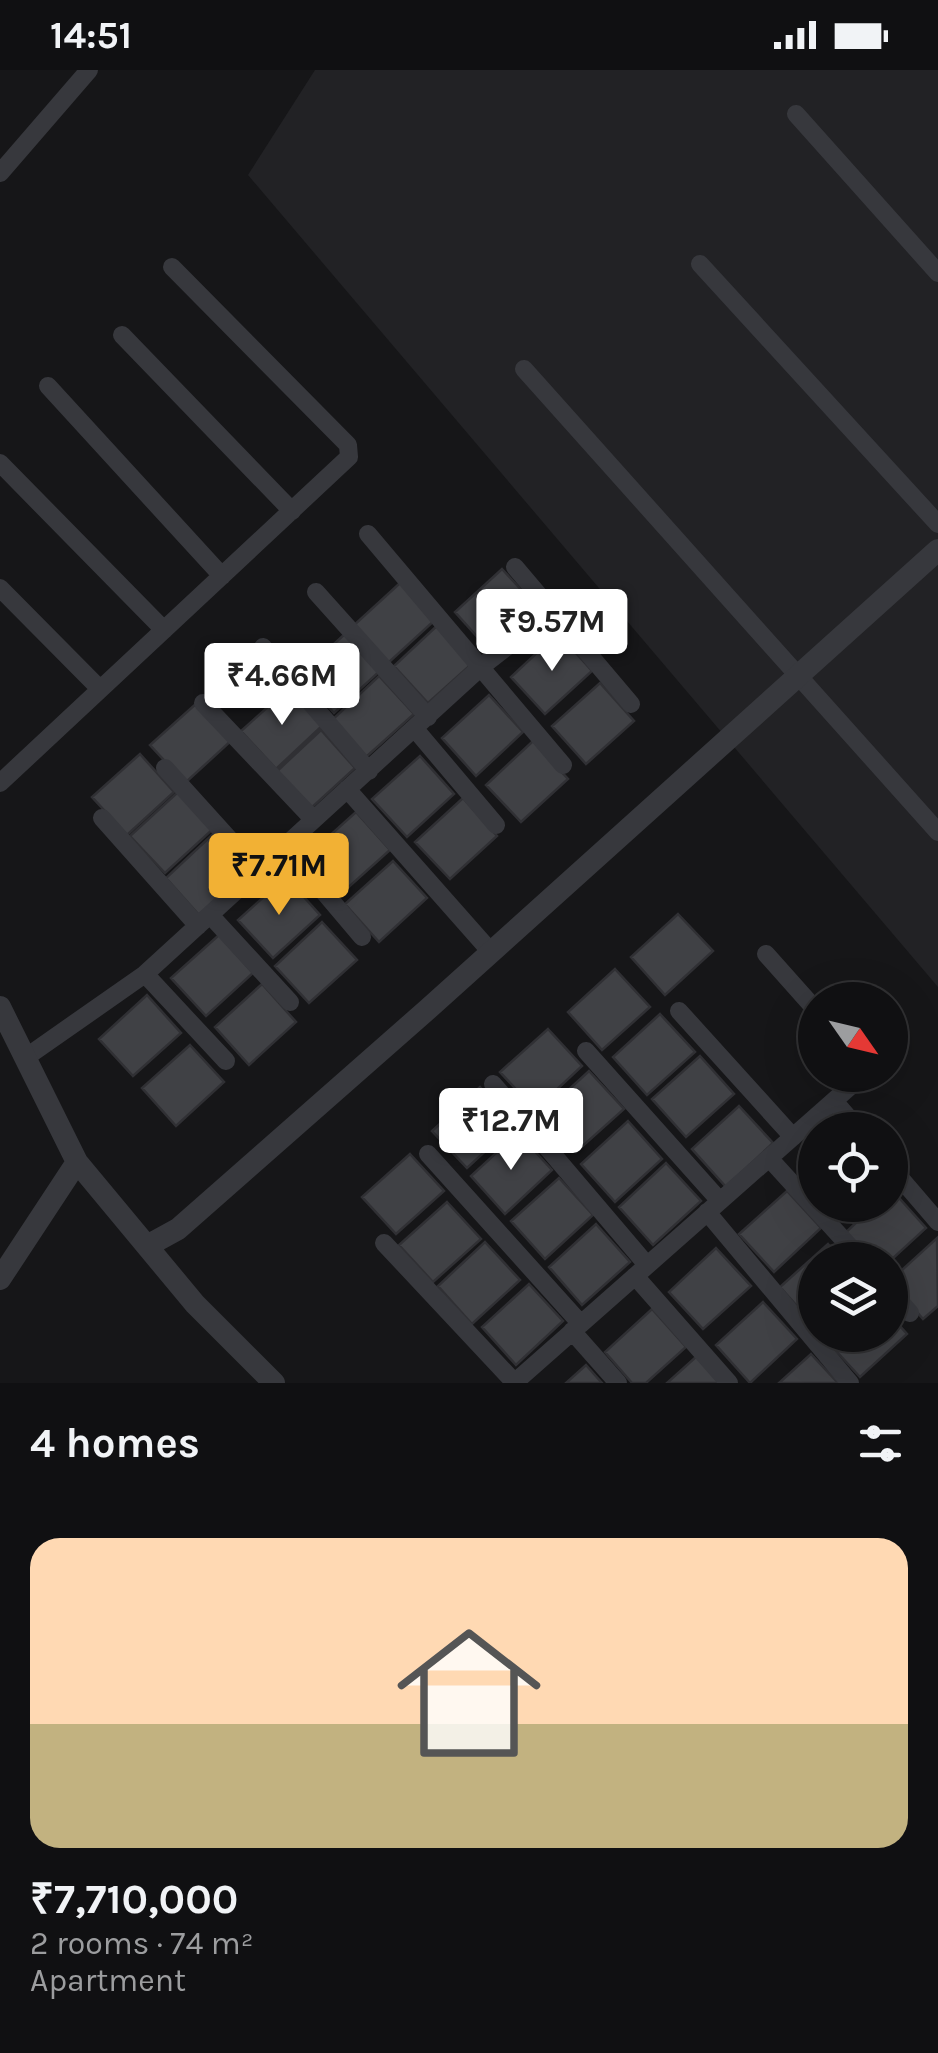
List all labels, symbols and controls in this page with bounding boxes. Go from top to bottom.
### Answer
text: 14:51 [50,13,132,58]
pin: ₹9.57M [471,589,633,674]
text: ₹9.57M [498,603,606,640]
pin: ₹4.66M [201,643,363,728]
text: ₹4.66M [226,657,338,694]
pin: ₹7.71M [198,833,360,918]
text: ₹7.71M [231,847,327,884]
north arrow [798,982,908,1092]
map controls [798,982,908,1352]
pin: ₹12.7M [430,1088,592,1173]
text: ₹12.7M [461,1102,561,1139]
button: locate [798,1112,908,1222]
button: layers [798,1242,908,1352]
icon: filters [853,1416,908,1471]
text: 4 homes [30,1418,200,1468]
icon: home [379,1603,559,1783]
text: ₹7,710,000 [30,1874,238,1924]
text: 2 rooms · 74 m² [30,1925,254,1962]
text: Apartment [30,1962,186,1999]

